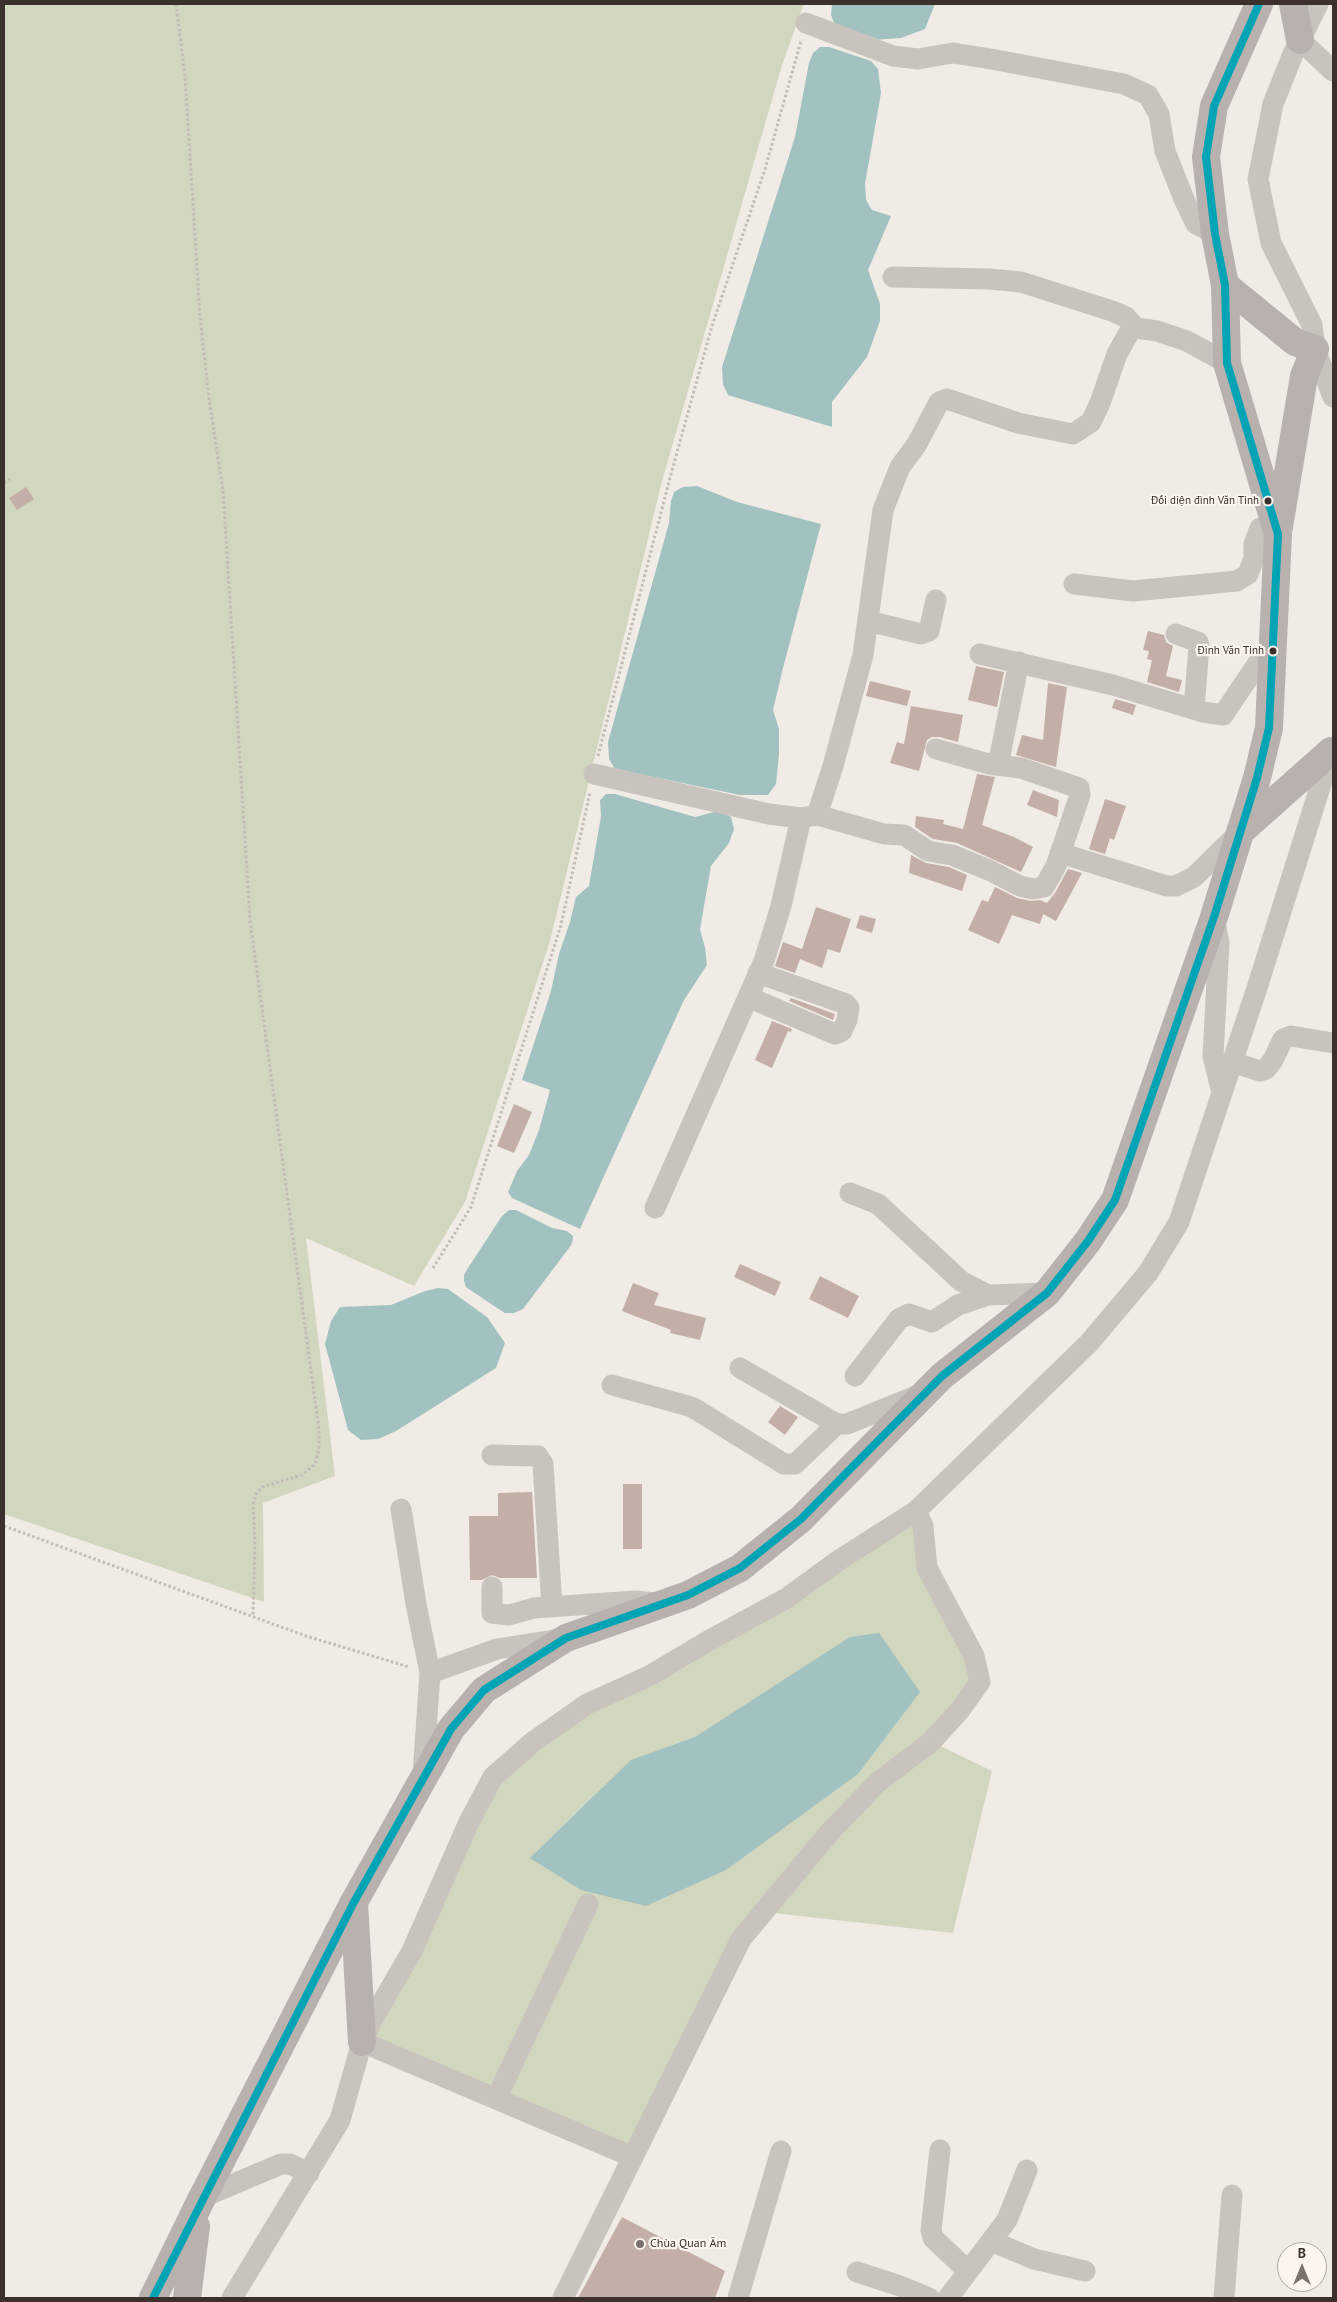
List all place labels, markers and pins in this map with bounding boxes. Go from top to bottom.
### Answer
place label: Đối diện đình Văn Tinh [1151,494,1259,508]
marker: Đối diện đình Văn Tinh [1263,496,1273,506]
place label: Đình Văn Tinh [1198,644,1264,658]
marker: Đình Văn Tinh [1268,646,1278,656]
place label: Chùa Quan Âm [650,2237,726,2251]
marker: Chùa Quan Âm [634,2238,646,2250]

